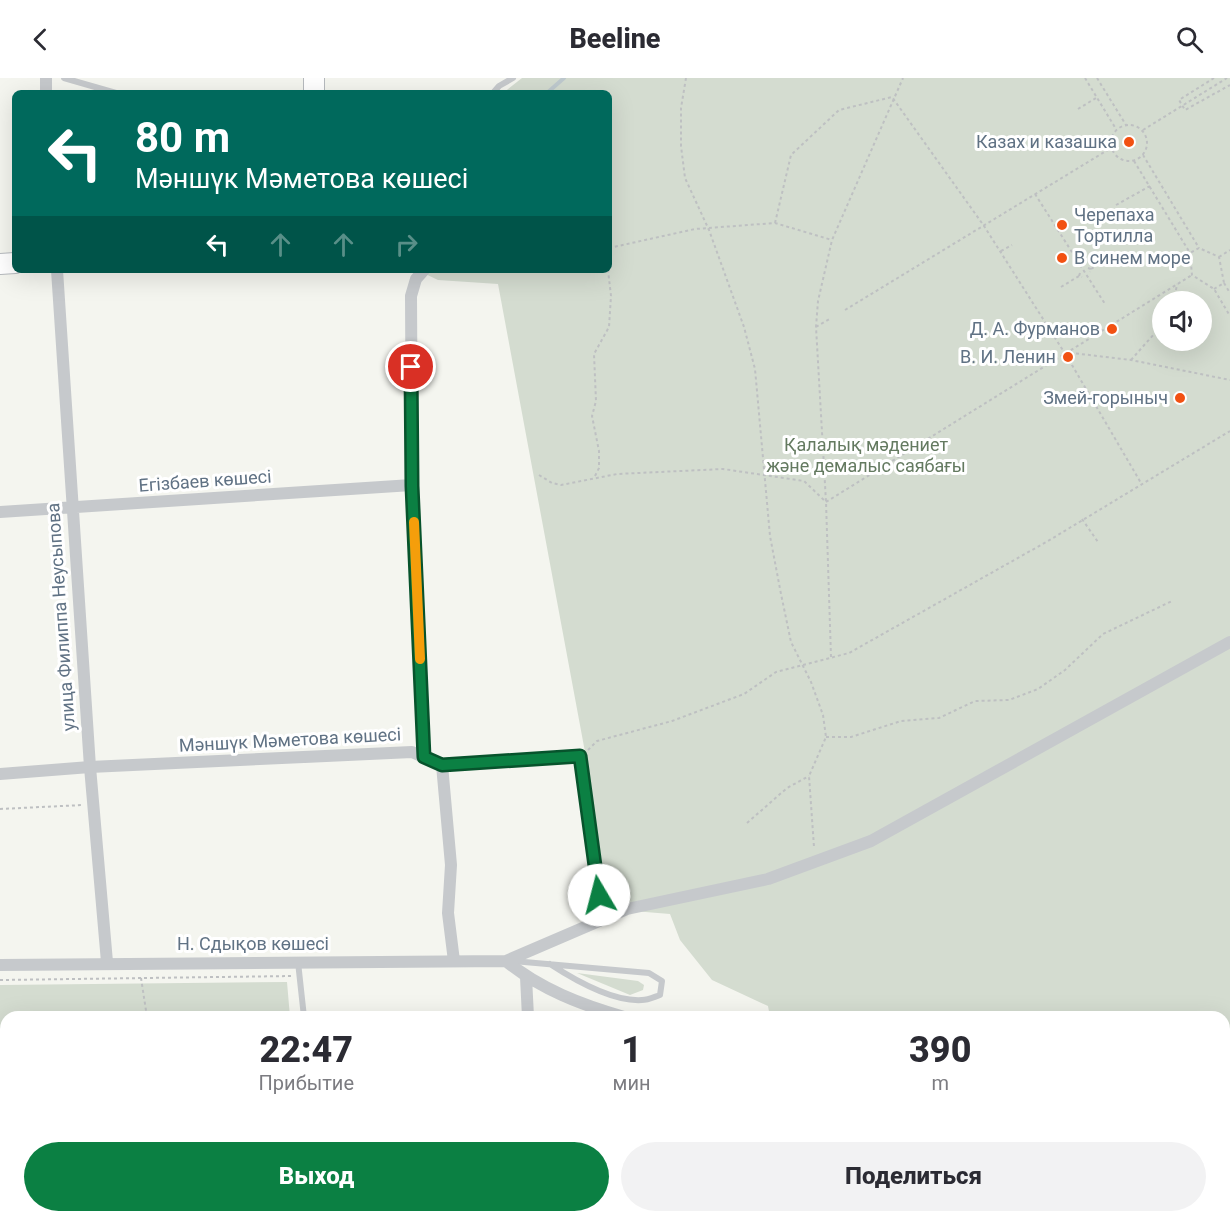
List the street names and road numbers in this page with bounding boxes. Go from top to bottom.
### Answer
street label: Егізбаев көшесі [138,465,272,496]
street label: улица Филиппа Неусыпова [42,502,79,732]
street label: Мәншүк Мәметова көшесі [178,723,401,756]
street label: Н. Сдықов көшесі [177,933,329,954]

